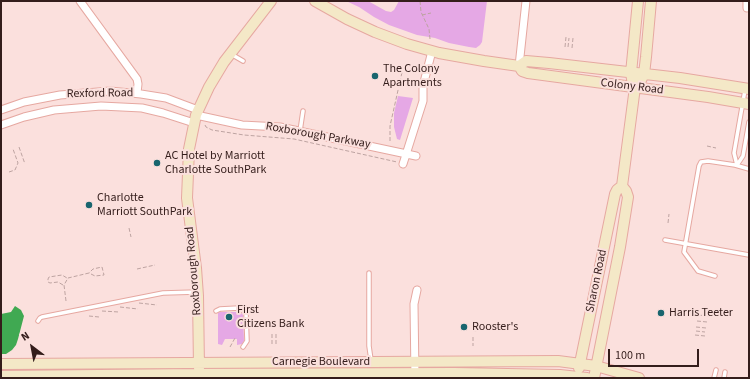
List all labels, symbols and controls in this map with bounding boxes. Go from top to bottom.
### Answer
place label: The Colony Apartments [383,62,442,90]
marker: The Colony Apartments [370,71,380,81]
street label: Colony Road [600,76,664,98]
street label: Rexford Road [67,86,133,102]
street label: Roxborough Parkway [264,120,372,152]
place label: AC Hotel by Marriott Charlotte SouthPark [165,149,266,177]
marker: AC Hotel by Marriott Charlotte SouthPark [152,158,162,168]
place label: Charlotte Marriott SouthPark [97,191,192,219]
marker: Charlotte Marriott SouthPark [84,200,94,210]
street label: Roxborough Road [183,226,205,316]
street label: Sharon Road [583,248,611,314]
place label: First Citizens Bank [237,303,304,331]
place label: Harris Teeter [669,306,733,320]
marker: Harris Teeter [656,308,666,318]
marker: First Citizens Bank [224,312,234,322]
place label: Rooster's [472,320,518,334]
marker: Rooster's [459,322,469,332]
north arrow [12,327,52,367]
text: N [18,328,32,345]
scale bar [610,341,701,367]
text: 100 m [615,347,645,364]
street label: Carnegie Boulevard [272,355,370,369]

